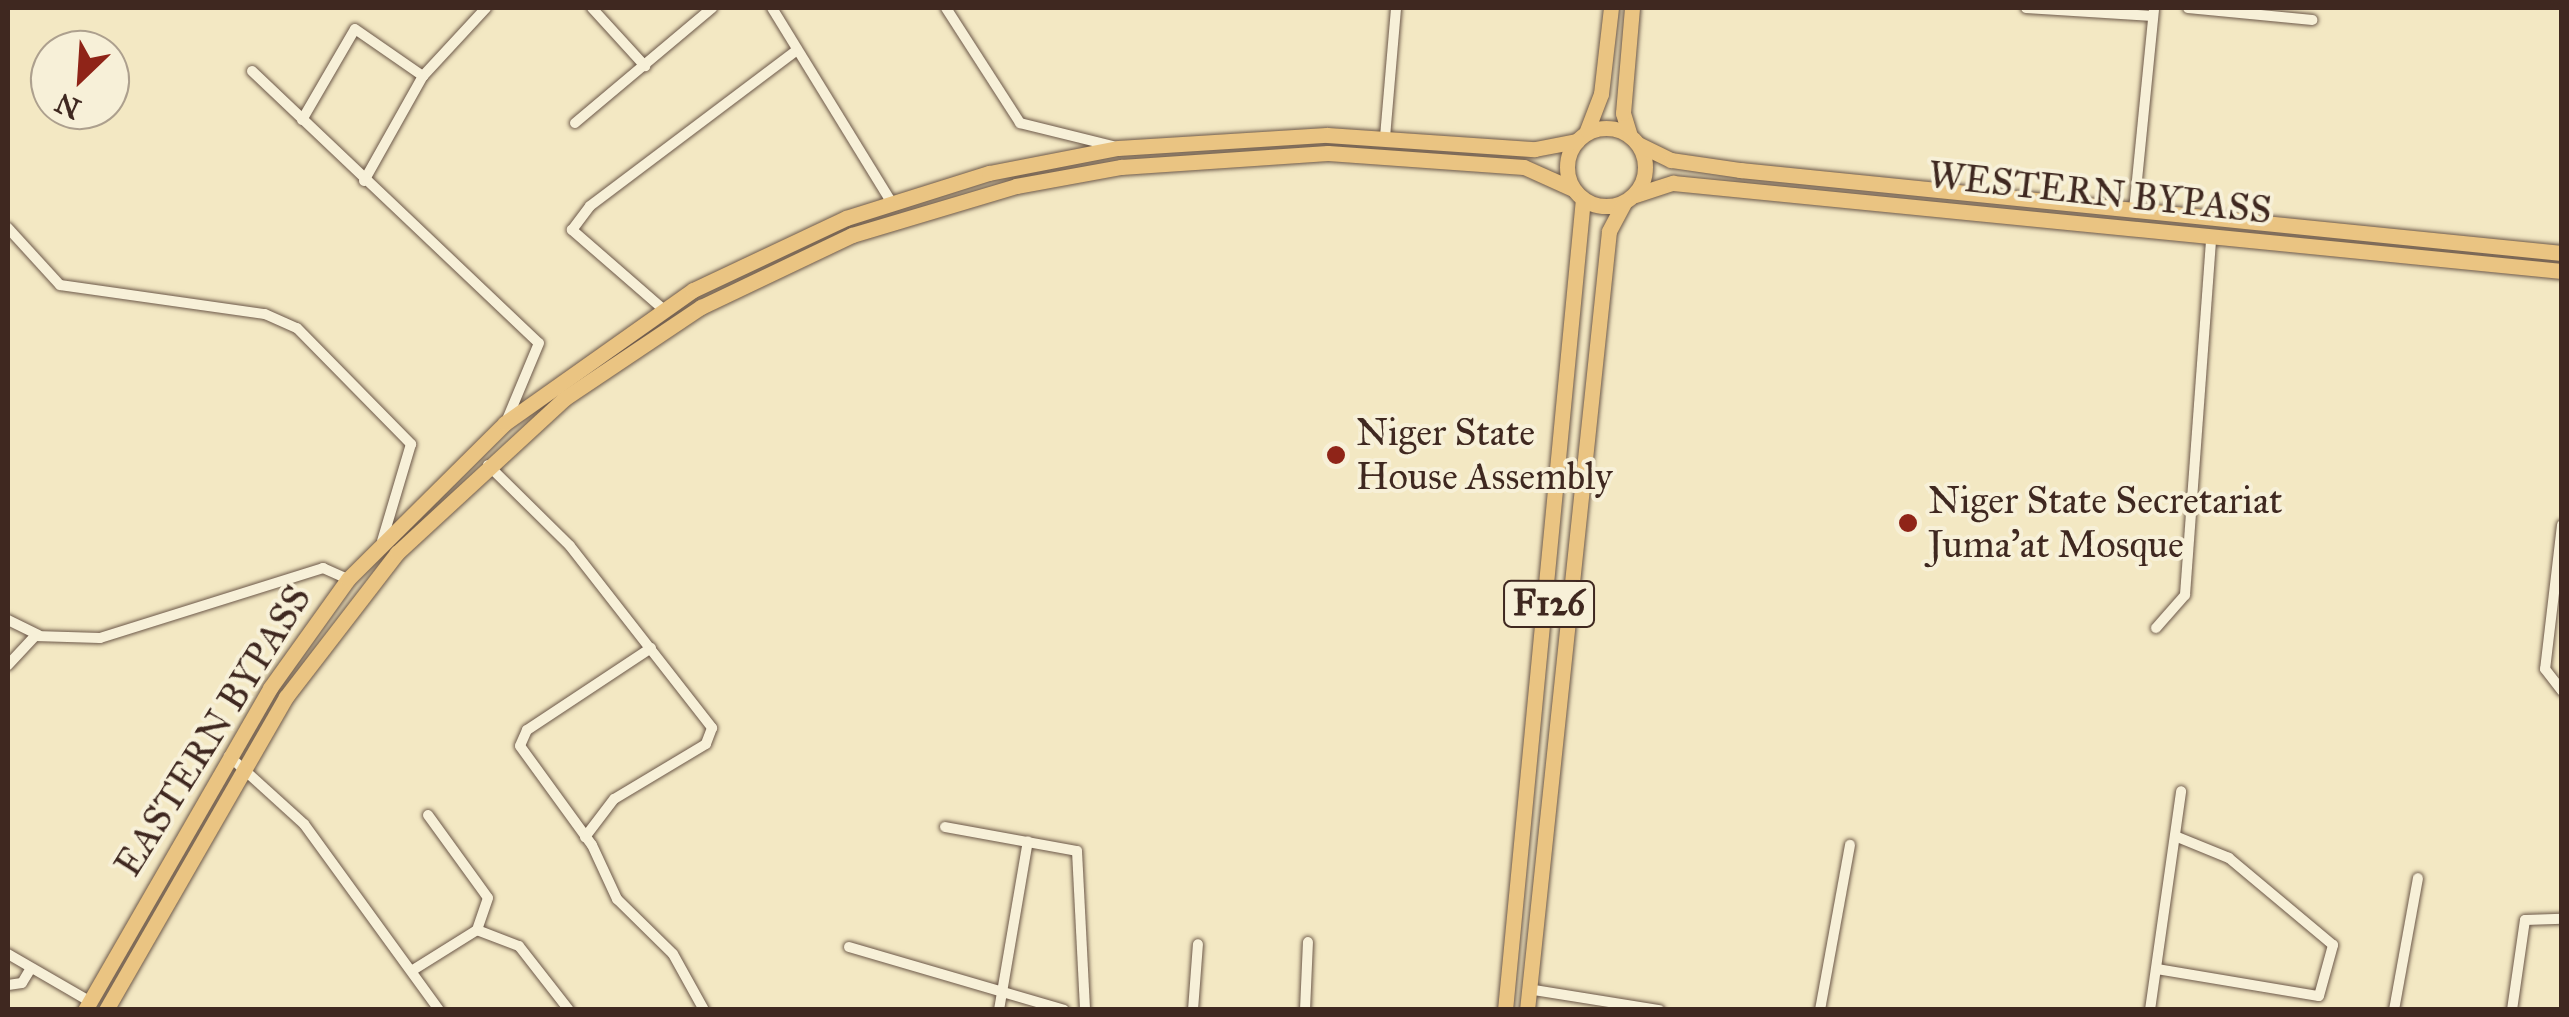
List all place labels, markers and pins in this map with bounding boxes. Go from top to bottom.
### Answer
place label: Niger State House Assembly [1356,410,1613,499]
marker: Niger State House Assembly [1325,444,1347,466]
place label: Niger State Secretariat Juma'at Mosque [1928,478,2283,568]
marker: Niger State Secretariat Juma'at Mosque [1897,512,1919,534]

